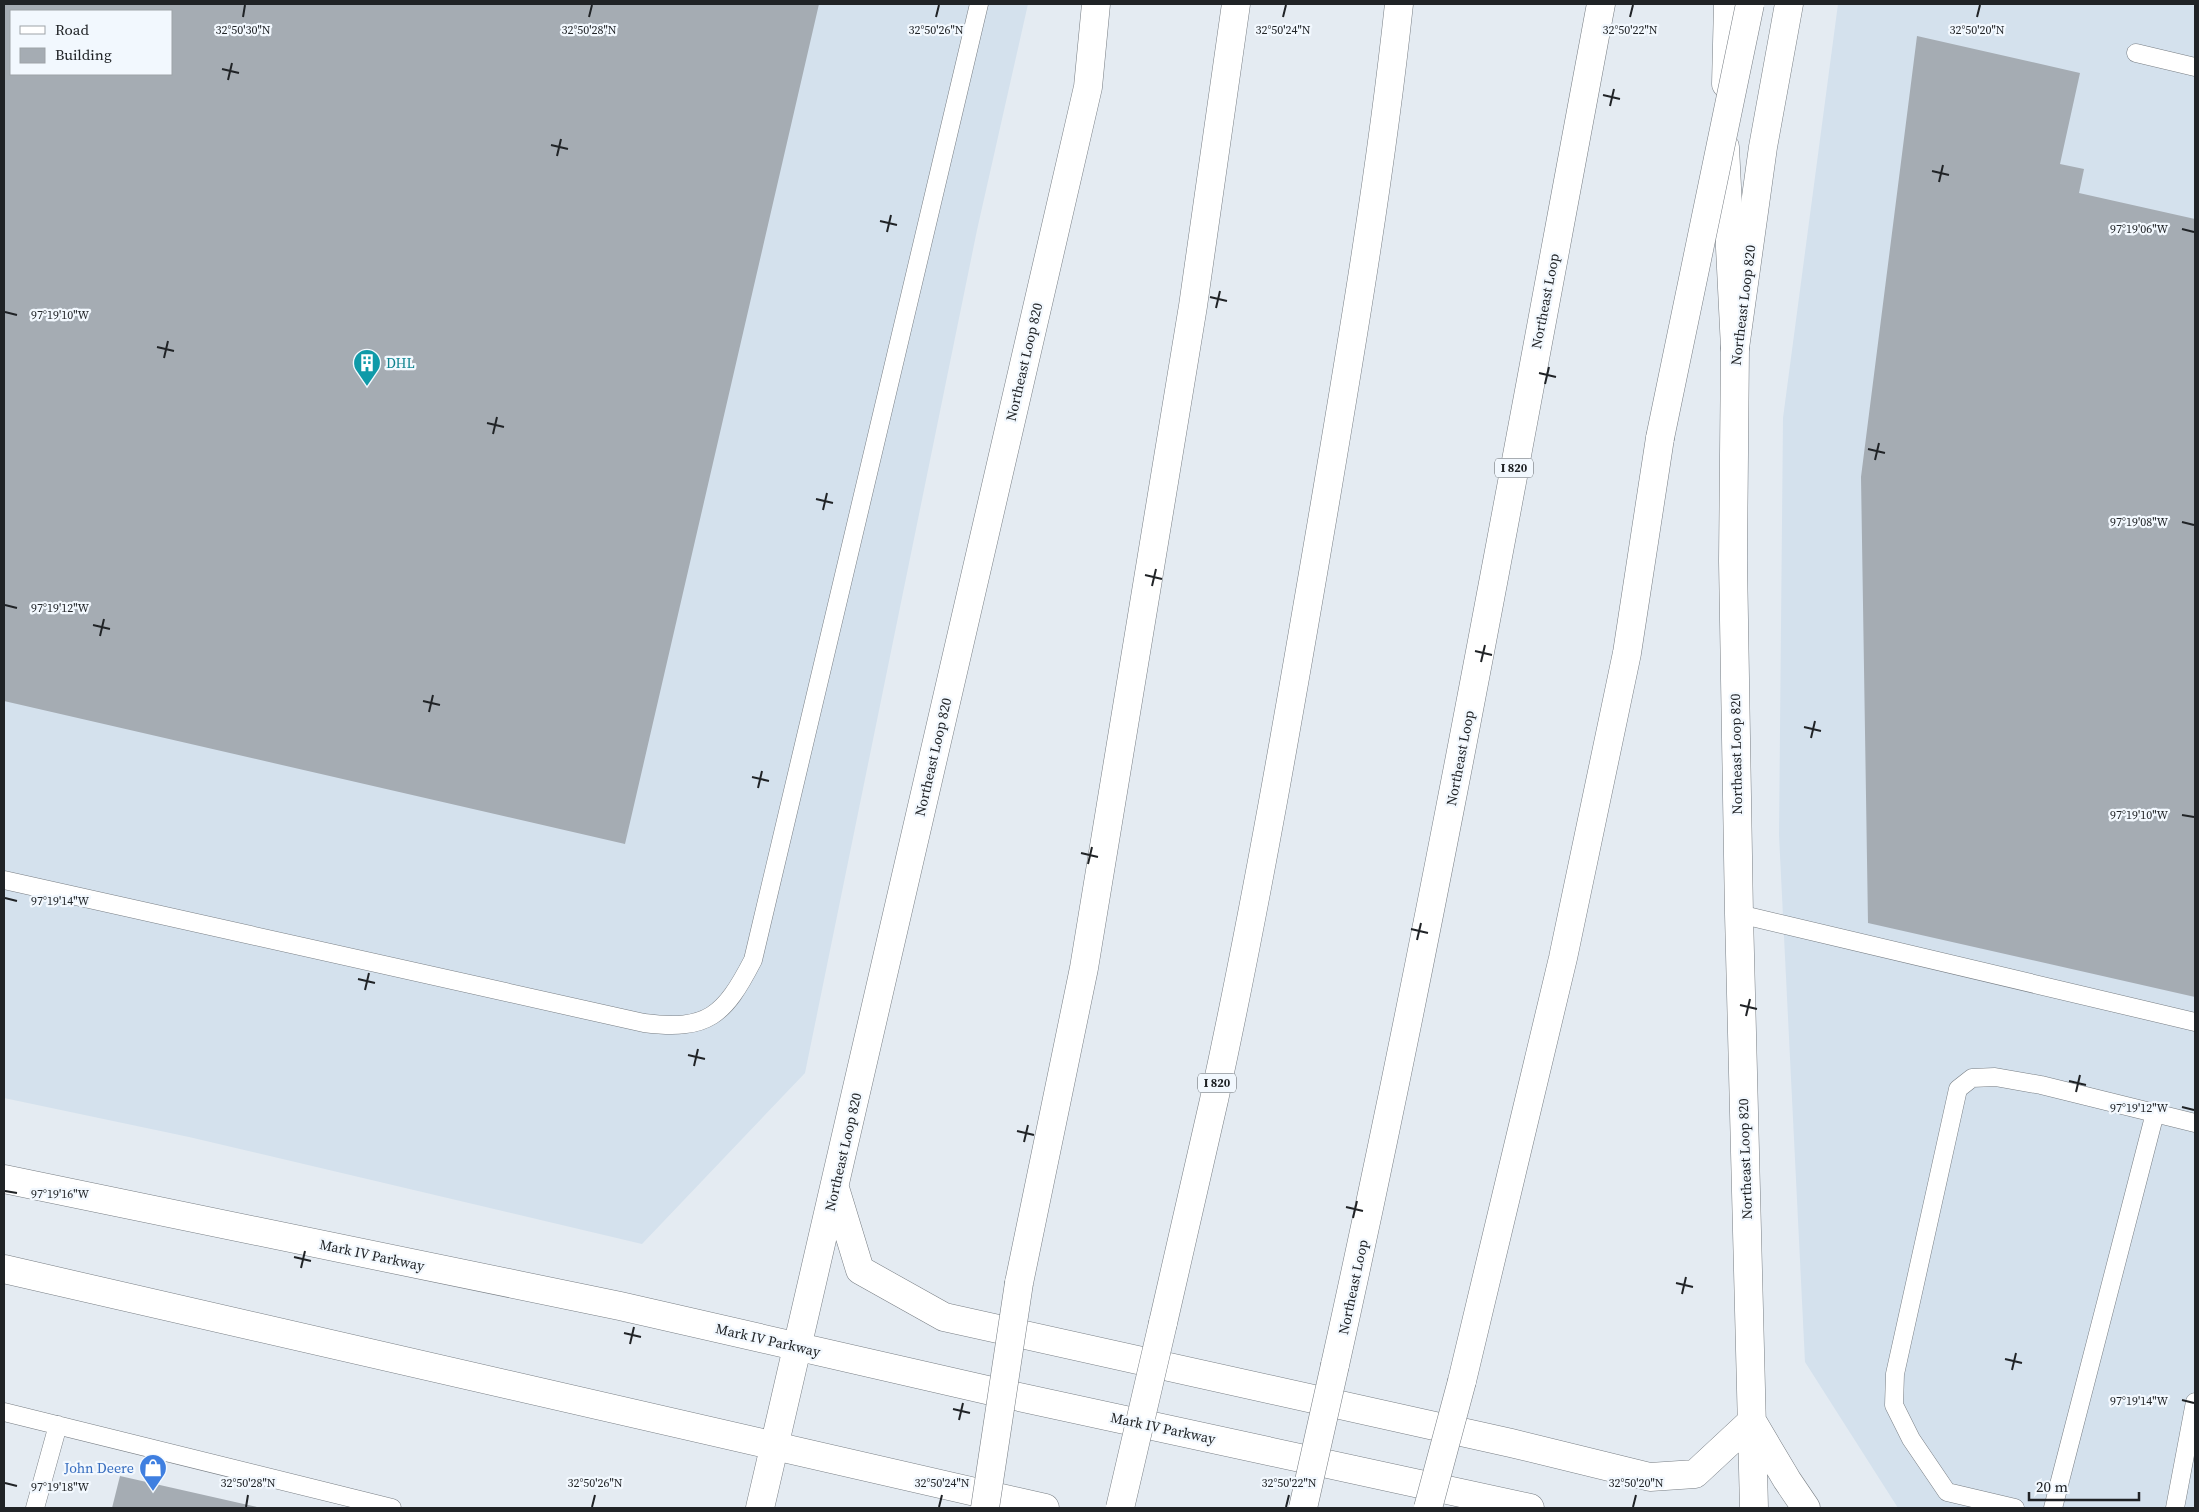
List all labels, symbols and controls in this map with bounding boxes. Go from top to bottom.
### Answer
legend [10,10,172,75]
text: Road [55,19,89,40]
text: 32°50'30"N [215,22,271,38]
text: 32°50'28"N [561,22,617,38]
text: 32°50'26"N [908,22,964,38]
text: 32°50'24"N [1255,22,1311,38]
text: 32°50'22"N [1602,22,1658,38]
text: 32°50'20"N [1949,22,2005,38]
text: Building [55,44,112,65]
text: 97°19'06"W [2110,221,2168,237]
street label: Northeast Loop 820 [1726,244,1760,366]
street label: Northeast Loop [1526,252,1564,350]
street label: Northeast Loop 820 [1001,301,1047,423]
text: 97°19'10"W [31,307,89,323]
building icon: DHL [352,348,382,387]
place label: DHL [386,353,415,373]
road number: I 820 [1495,458,1533,478]
text: 97°19'08"W [2110,514,2168,530]
text: 97°19'12"W [31,600,89,616]
street label: Northeast Loop 820 [1725,693,1747,815]
street label: Northeast Loop 820 [910,696,956,818]
street label: Northeast Loop [1441,709,1479,807]
text: 97°19'10"W [2110,807,2168,823]
text: 97°19'14"W [31,893,89,909]
road number: I 820 [1198,1074,1236,1092]
street label: Northeast Loop 820 [820,1091,866,1213]
street label: Northeast Loop 820 [1733,1098,1757,1220]
text: 97°19'12"W [2110,1100,2168,1116]
text: 97°19'16"W [31,1186,89,1202]
street label: Mark IV Parkway [318,1234,427,1276]
street label: Northeast Loop [1333,1238,1373,1336]
street label: Mark IV Parkway [714,1318,823,1362]
text: 97°19'14"W [2110,1393,2168,1409]
street label: Mark IV Parkway [1109,1407,1218,1449]
shop icon: John Deere [138,1453,168,1492]
place label: John Deere [63,1458,134,1478]
scale bar [2029,1470,2139,1502]
text: 32°50'28"N [220,1475,276,1491]
text: 32°50'26"N [567,1475,623,1491]
text: 32°50'24"N [914,1475,970,1491]
text: 32°50'22"N [1261,1475,1317,1491]
text: 32°50'20"N [1608,1475,1664,1491]
text: 20 m [2036,1476,2068,1497]
text: 97°19'18"W [31,1479,89,1495]

